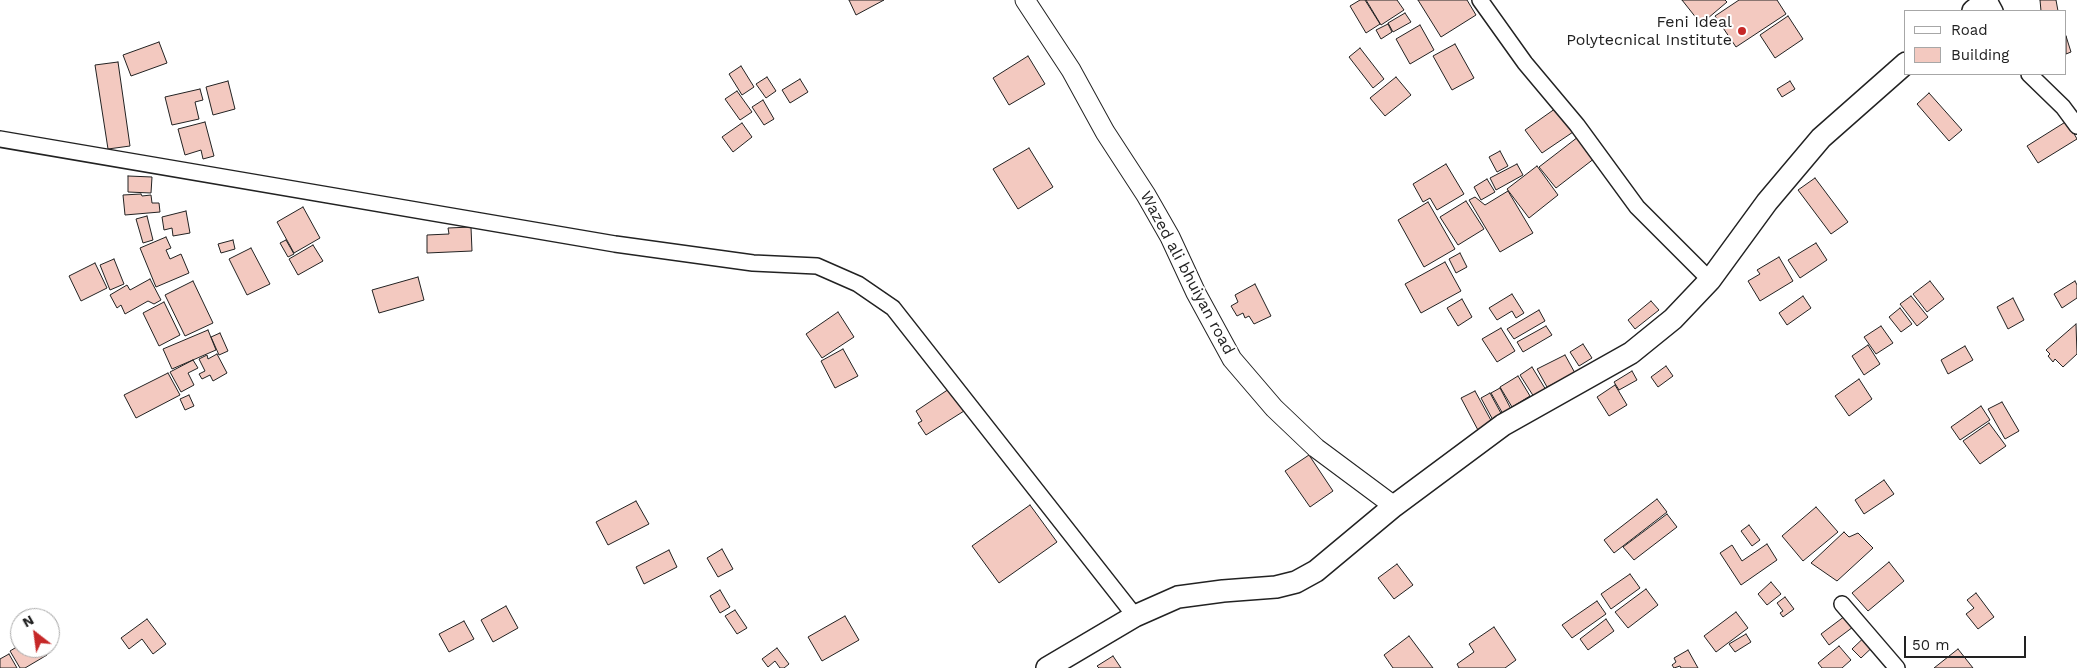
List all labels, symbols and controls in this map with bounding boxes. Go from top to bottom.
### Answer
legend [1904,10,2067,75]
place label: Feni Ideal Polytecnical Institute [1566,12,1732,50]
text: Road [1951,21,1988,39]
marker: Feni Ideal Polytecnical Institute [1736,25,1748,37]
text: Building [1951,46,2009,64]
street label: Wazed ali bhuiyan road [1136,188,1238,358]
north arrow [10,608,60,658]
text: N [20,611,36,630]
scale bar [1907,626,2030,658]
text: 50 m [1912,636,1949,654]

